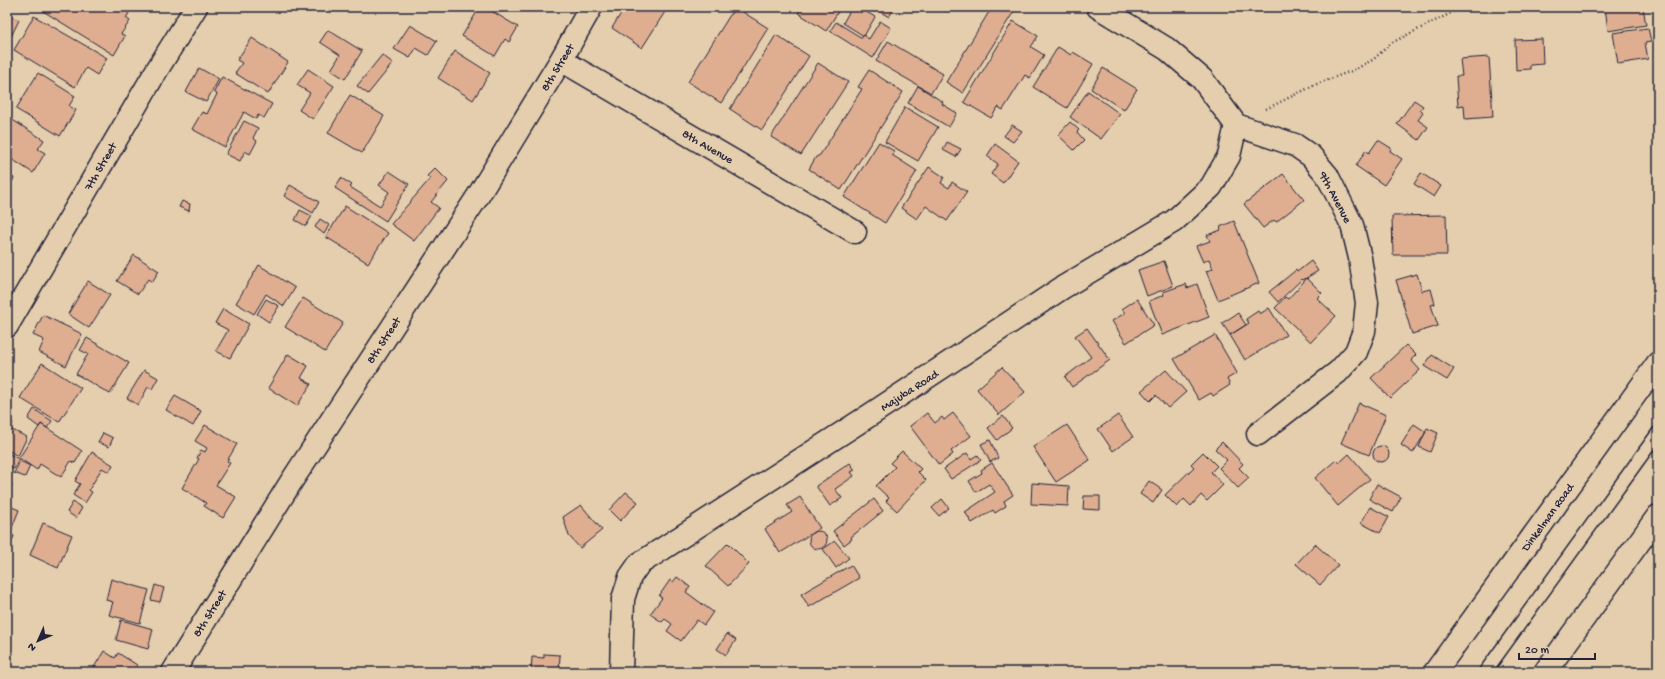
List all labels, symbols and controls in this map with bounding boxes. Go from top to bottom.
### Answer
street label: 8th Street [539,41,579,94]
street label: 8th Avenue [679,127,736,168]
street label: 7th Street [82,140,121,194]
street label: 9th Avenue [1314,169,1354,227]
street label: 8th Street [364,314,406,367]
street label: Majuba Road [879,367,942,416]
street label: Dinkelman Road [1519,481,1578,556]
street label: 8th Street [191,587,231,640]
north arrow [18,621,58,661]
scale bar [1519,635,1595,661]
text: N [26,640,39,653]
text: 20 m [1525,644,1550,658]

